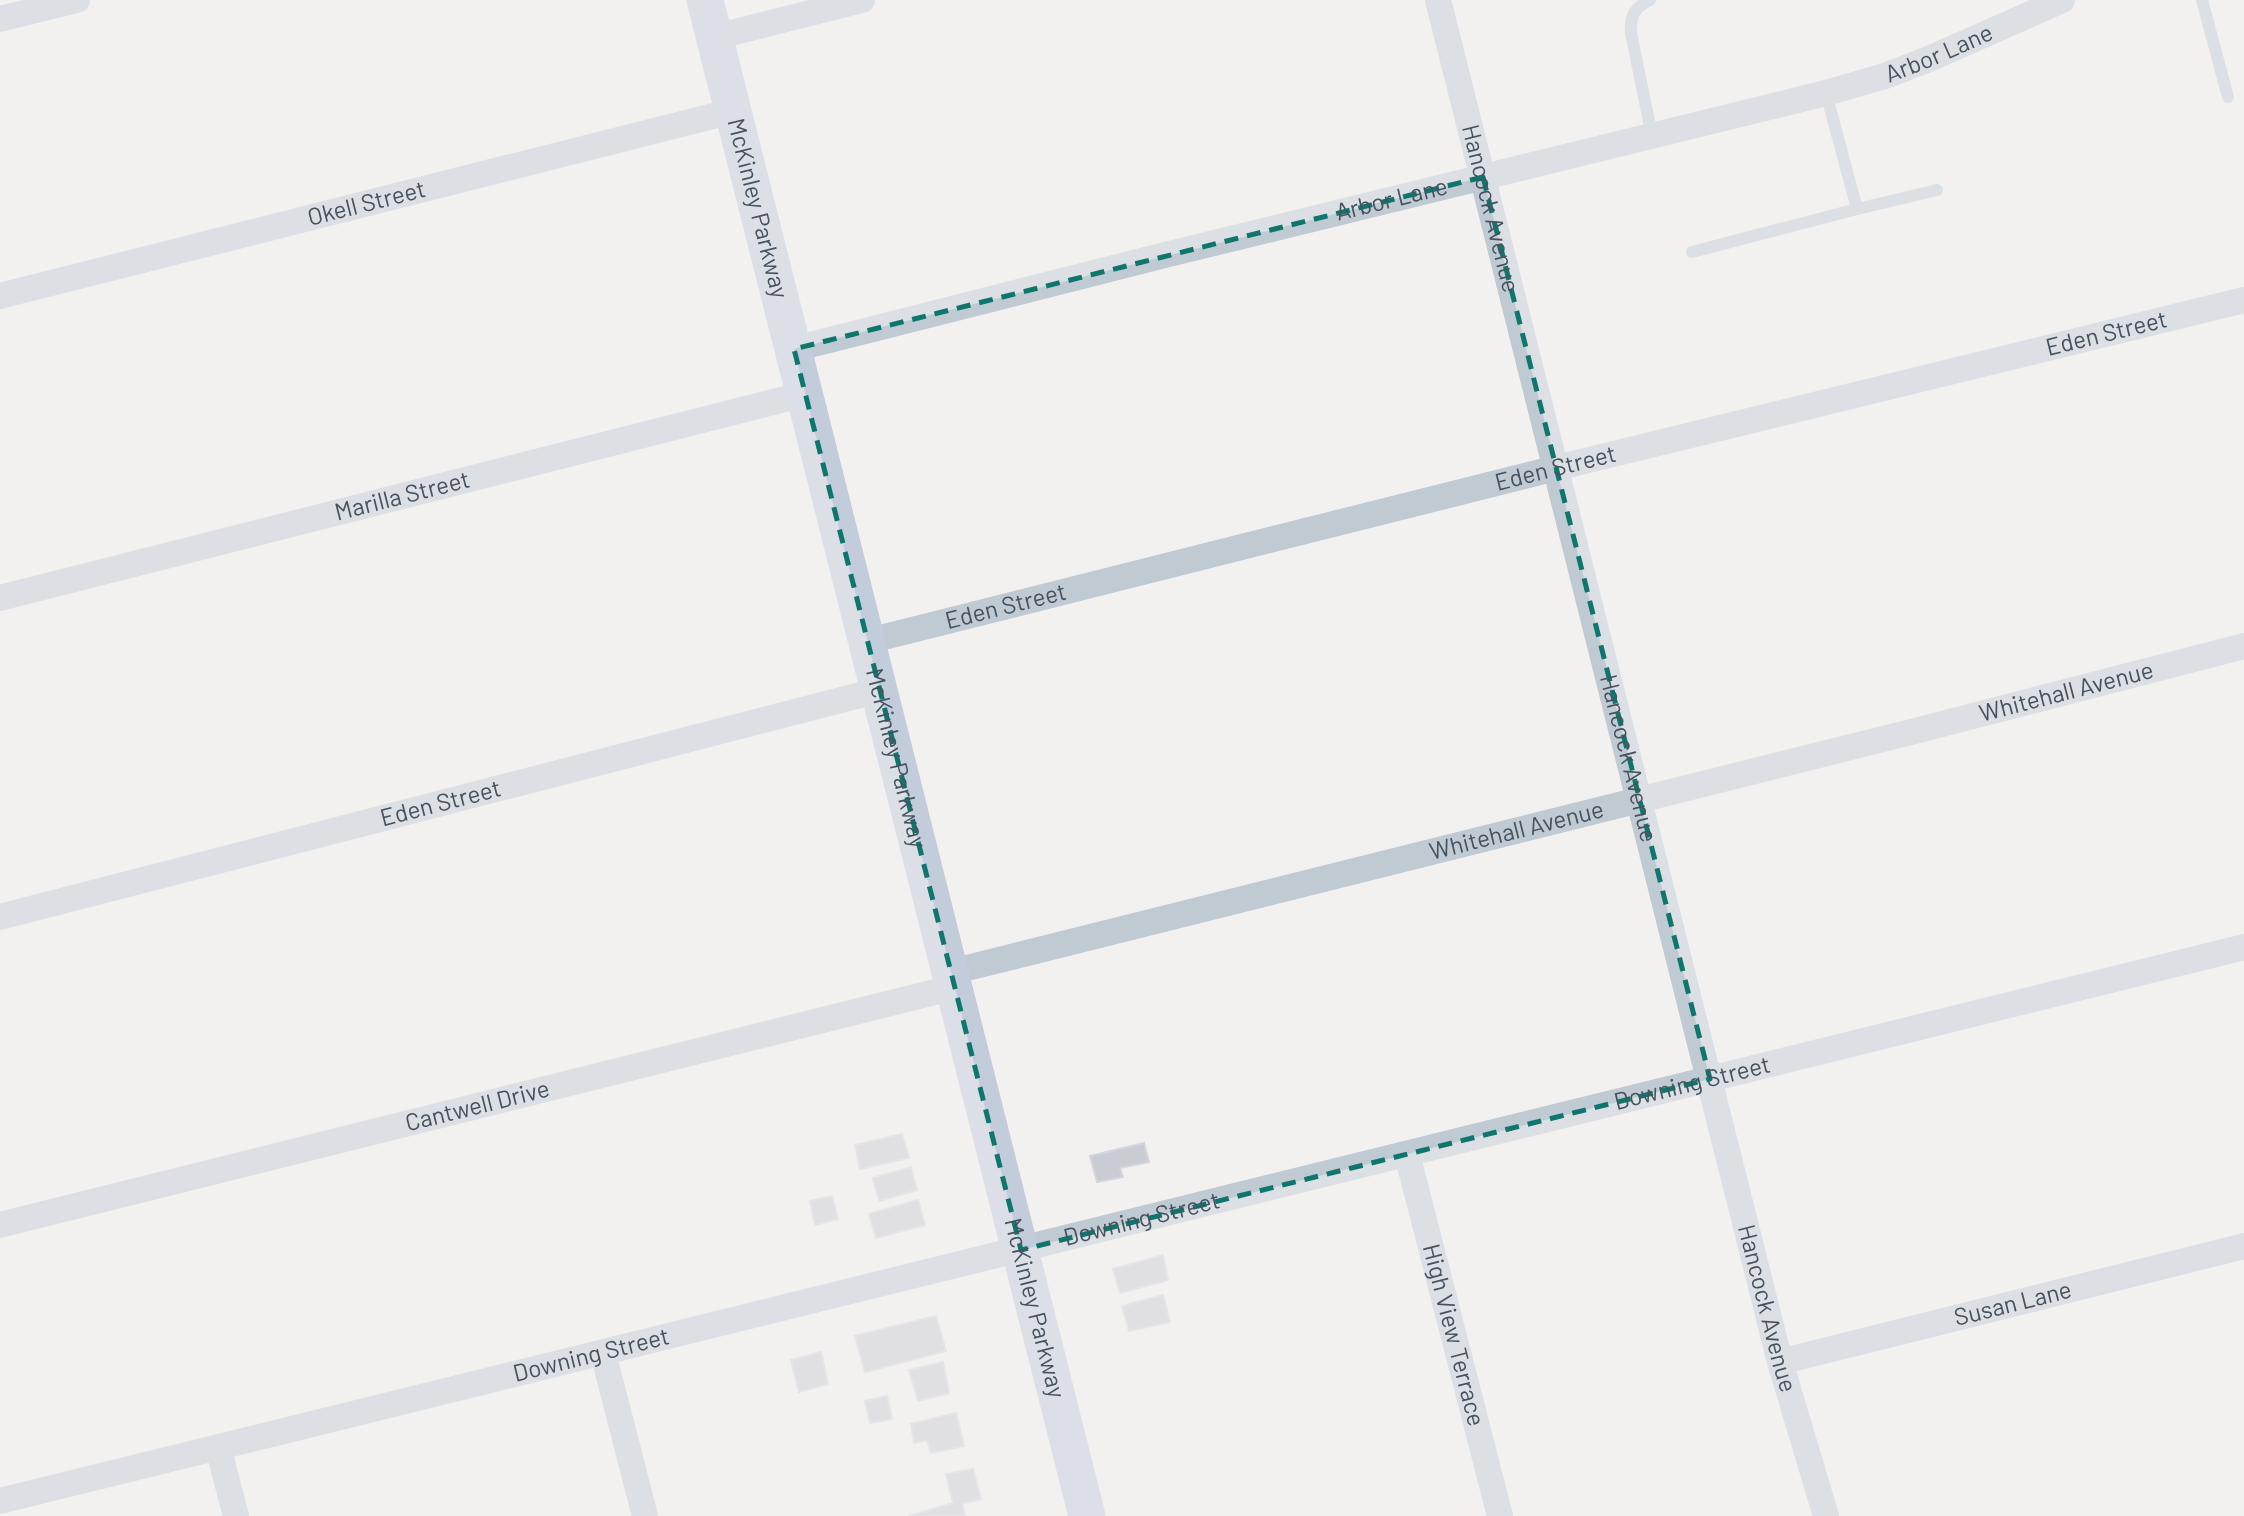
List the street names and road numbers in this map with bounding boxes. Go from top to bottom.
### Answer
street label: Arbor Lane [1880,17,1997,88]
street label: McKinley Parkway [722,115,796,301]
street label: Hancock Avenue [1457,121,1527,295]
street label: Arbor Lane [1332,170,1450,226]
street label: Okell Street [304,173,428,231]
street label: Eden Street [2042,303,2170,361]
street label: Eden Street [1492,438,1619,496]
street label: Marilla Street [331,464,472,526]
street label: Eden Street [942,576,1069,634]
street label: Whitehall Avenue [1976,654,2156,727]
street label: McKinley Parkway [861,665,934,851]
street label: Hancock Avenue [1595,671,1665,845]
street label: Eden Street [377,772,504,831]
street label: Whitehall Avenue [1426,793,1606,865]
street label: Downing Street [1611,1049,1773,1115]
street label: Cantwell Drive [402,1073,552,1136]
street label: Downing Street [1060,1184,1223,1251]
street label: McKinley Parkway [999,1215,1073,1401]
street label: Hancock Avenue [1733,1221,1804,1395]
street label: High View Terrace [1418,1241,1492,1429]
street label: Susan Lane [1951,1274,2074,1331]
street label: Downing Street [510,1320,672,1387]

